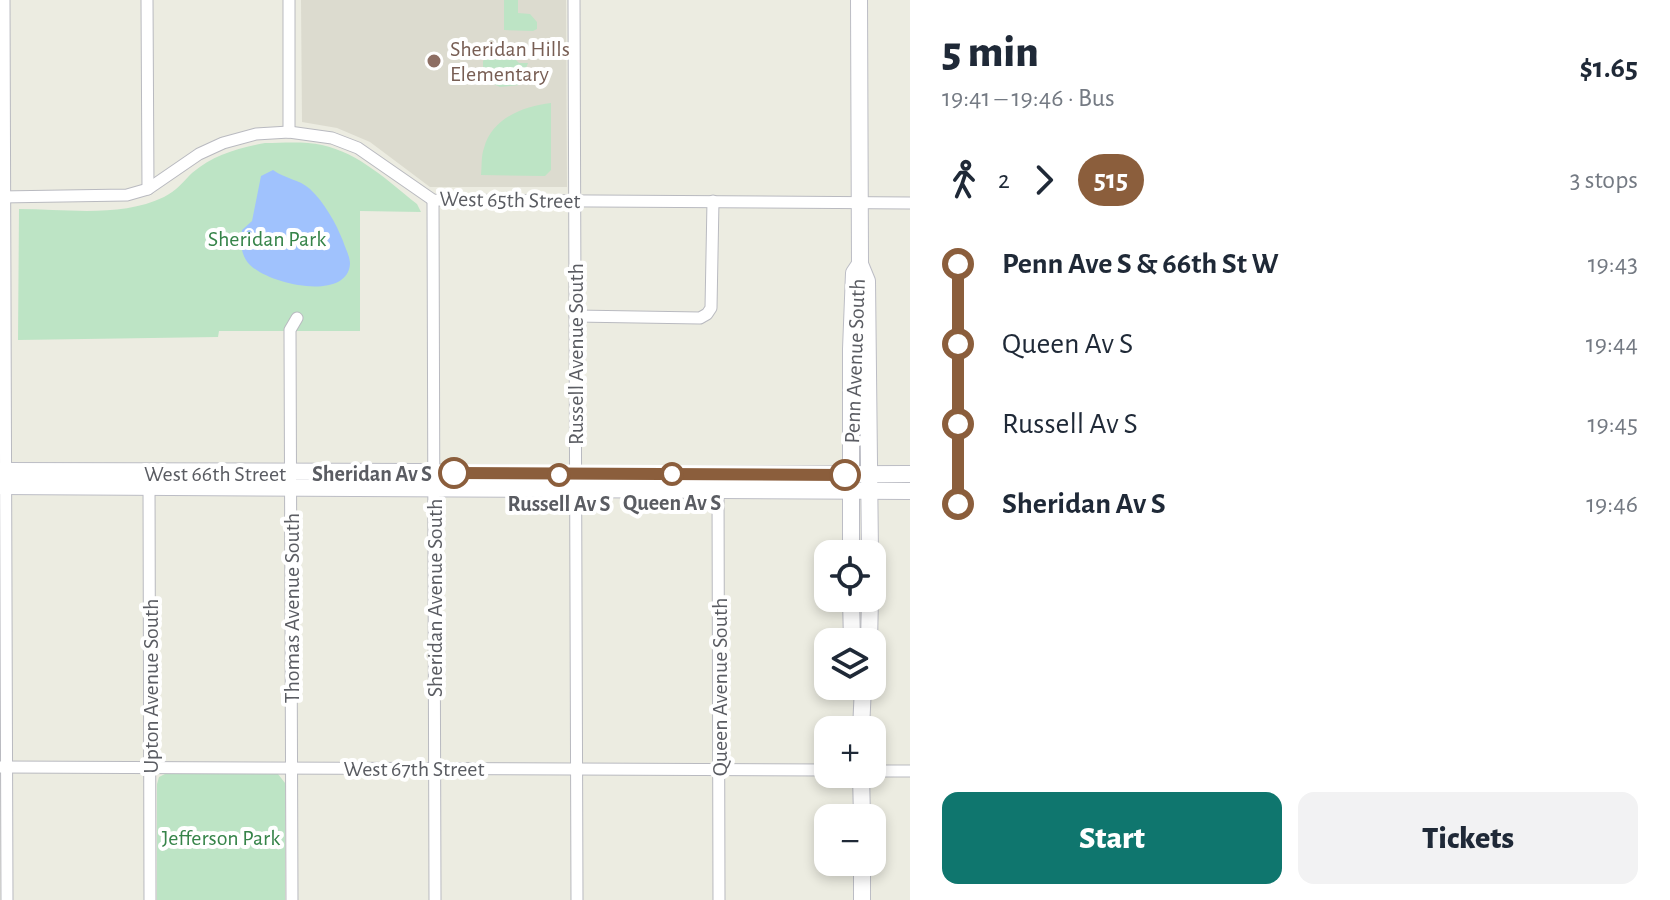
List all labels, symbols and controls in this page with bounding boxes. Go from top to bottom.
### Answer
text: 5 min [942,31,1039,75]
place label: Sheridan Hills Elementary [450,38,570,85]
marker: Sheridan Hills Elementary [425,52,443,70]
text: $1.65 [1579,53,1638,83]
text: 19:41 – 19:46 · Bus [942,85,1115,111]
icon: walk [942,158,986,202]
icon: forward [1022,158,1066,202]
text: 515 [1094,166,1128,194]
text: 2 [998,167,1010,193]
text: 3 stops [1570,167,1638,193]
street label: West 65th Street [439,188,581,212]
park label: Sheridan Park [208,228,326,250]
text: Penn Ave S & 66th St W [1002,249,1279,279]
text: 19:43 [1588,251,1638,277]
street label: Russell Avenue South [565,263,587,445]
street label: Penn Avenue South [841,278,869,444]
text: Queen Av S [1002,329,1133,359]
text: 19:44 [1586,331,1638,357]
text: Russell Av S [1002,409,1138,439]
text: 19:45 [1588,411,1638,437]
marker: Sheridan Av S [439,458,469,488]
unlabelled marker [830,460,860,490]
street label: West 66th Street [144,463,286,485]
place label: Sheridan Av S [312,463,432,485]
marker: Queen Av S [661,463,683,485]
marker: Russell Av S [548,464,570,486]
text: Sheridan Av S [1002,489,1166,519]
text: 19:46 [1586,491,1638,517]
place label: Queen Av S [623,492,721,515]
place label: Russell Av S [508,493,611,515]
street label: Sheridan Avenue South [424,499,446,697]
street label: Thomas Avenue South [281,513,303,703]
map controls [814,540,886,876]
button: locate [814,540,886,612]
street label: Queen Avenue South [709,598,731,776]
street label: Upton Avenue South [140,599,162,774]
button: layers [814,628,886,700]
button: + [814,716,886,788]
street label: West 67th Street [344,758,485,780]
button: Start [942,792,1282,884]
button: Tickets [1298,792,1638,884]
button: − [814,804,886,876]
park label: Jefferson Park [162,827,280,849]

